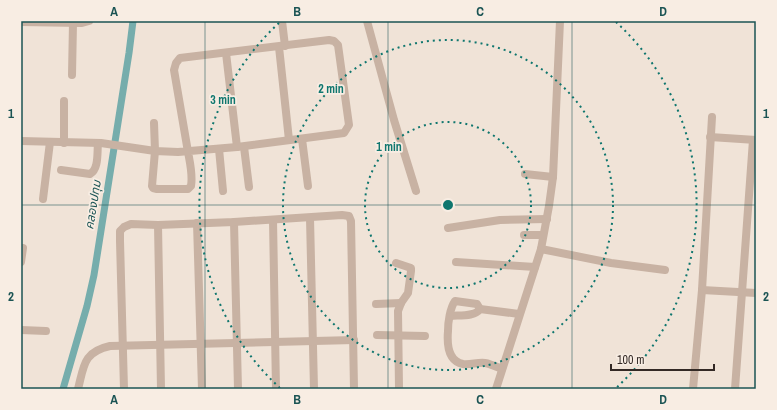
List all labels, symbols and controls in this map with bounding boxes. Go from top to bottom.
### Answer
text: A [110,3,118,20]
text: B [293,3,301,20]
text: C [476,3,484,20]
text: D [659,3,667,20]
text: 2 min [318,81,344,97]
text: 3 min [210,92,236,108]
text: 1 [8,105,14,122]
text: 1 [763,105,769,122]
text: 1 min [376,139,402,155]
water label: คลองปทุม [81,178,105,231]
centre of rings [441,198,455,212]
text: 2 [8,288,14,305]
text: 2 [763,288,769,305]
scale bar [611,346,714,372]
text: 100 m [617,352,644,368]
text: A [110,391,118,408]
text: B [293,391,301,408]
text: C [476,391,484,408]
text: D [659,391,667,408]

